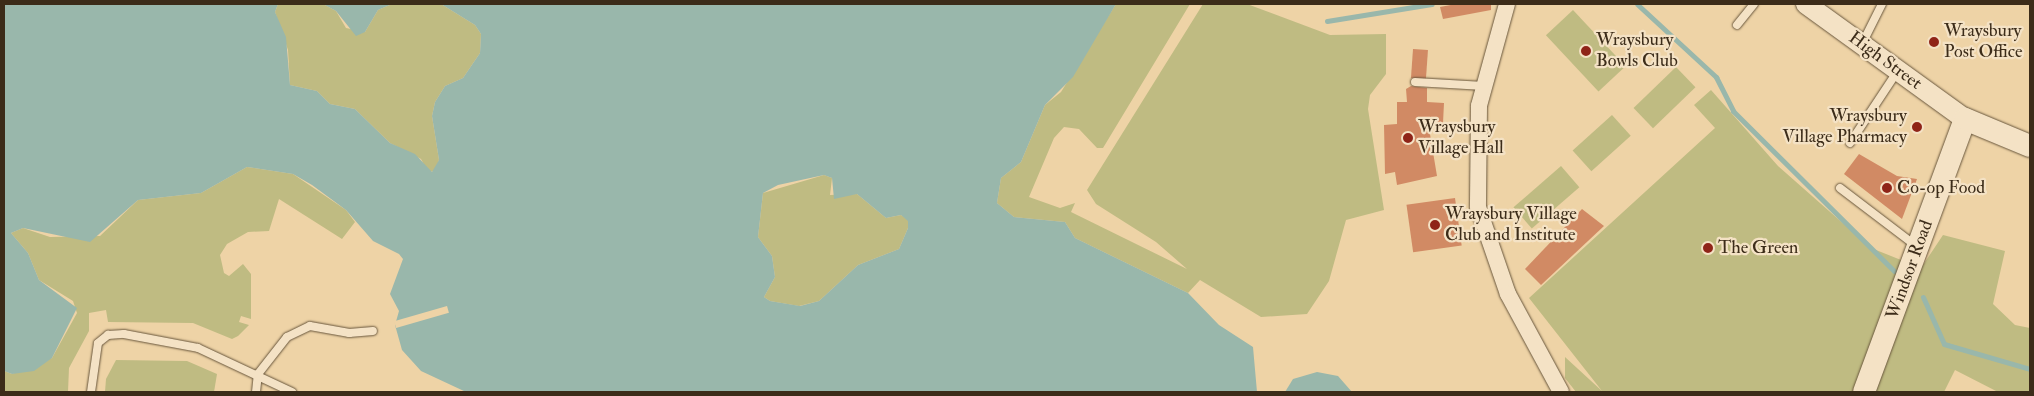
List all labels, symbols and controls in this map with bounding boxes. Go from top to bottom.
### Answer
place label: Wraysbury Post Office [1944,21,2022,64]
street label: High Street [1844,27,1926,95]
place label: Wraysbury Bowls Club [1596,30,1678,72]
marker: Wraysbury Post Office [1928,36,1940,48]
marker: Wraysbury Bowls Club [1580,45,1592,57]
place label: Wraysbury Village Pharmacy [1782,106,1907,148]
place label: Wraysbury Village Hall [1418,117,1504,160]
marker: Wraysbury Village Pharmacy [1911,121,1923,133]
marker: Wraysbury Village Hall [1402,132,1414,144]
place label: Co-op Food [1897,177,1985,199]
marker: Co-op Food [1881,182,1893,194]
place label: Wraysbury Village Club and Institute [1445,204,1577,246]
street label: Windsor Road [1882,217,1938,323]
marker: Wraysbury Village Club and Institute [1429,219,1441,231]
place label: The Green [1718,237,1798,259]
marker: The Green [1702,242,1714,254]

